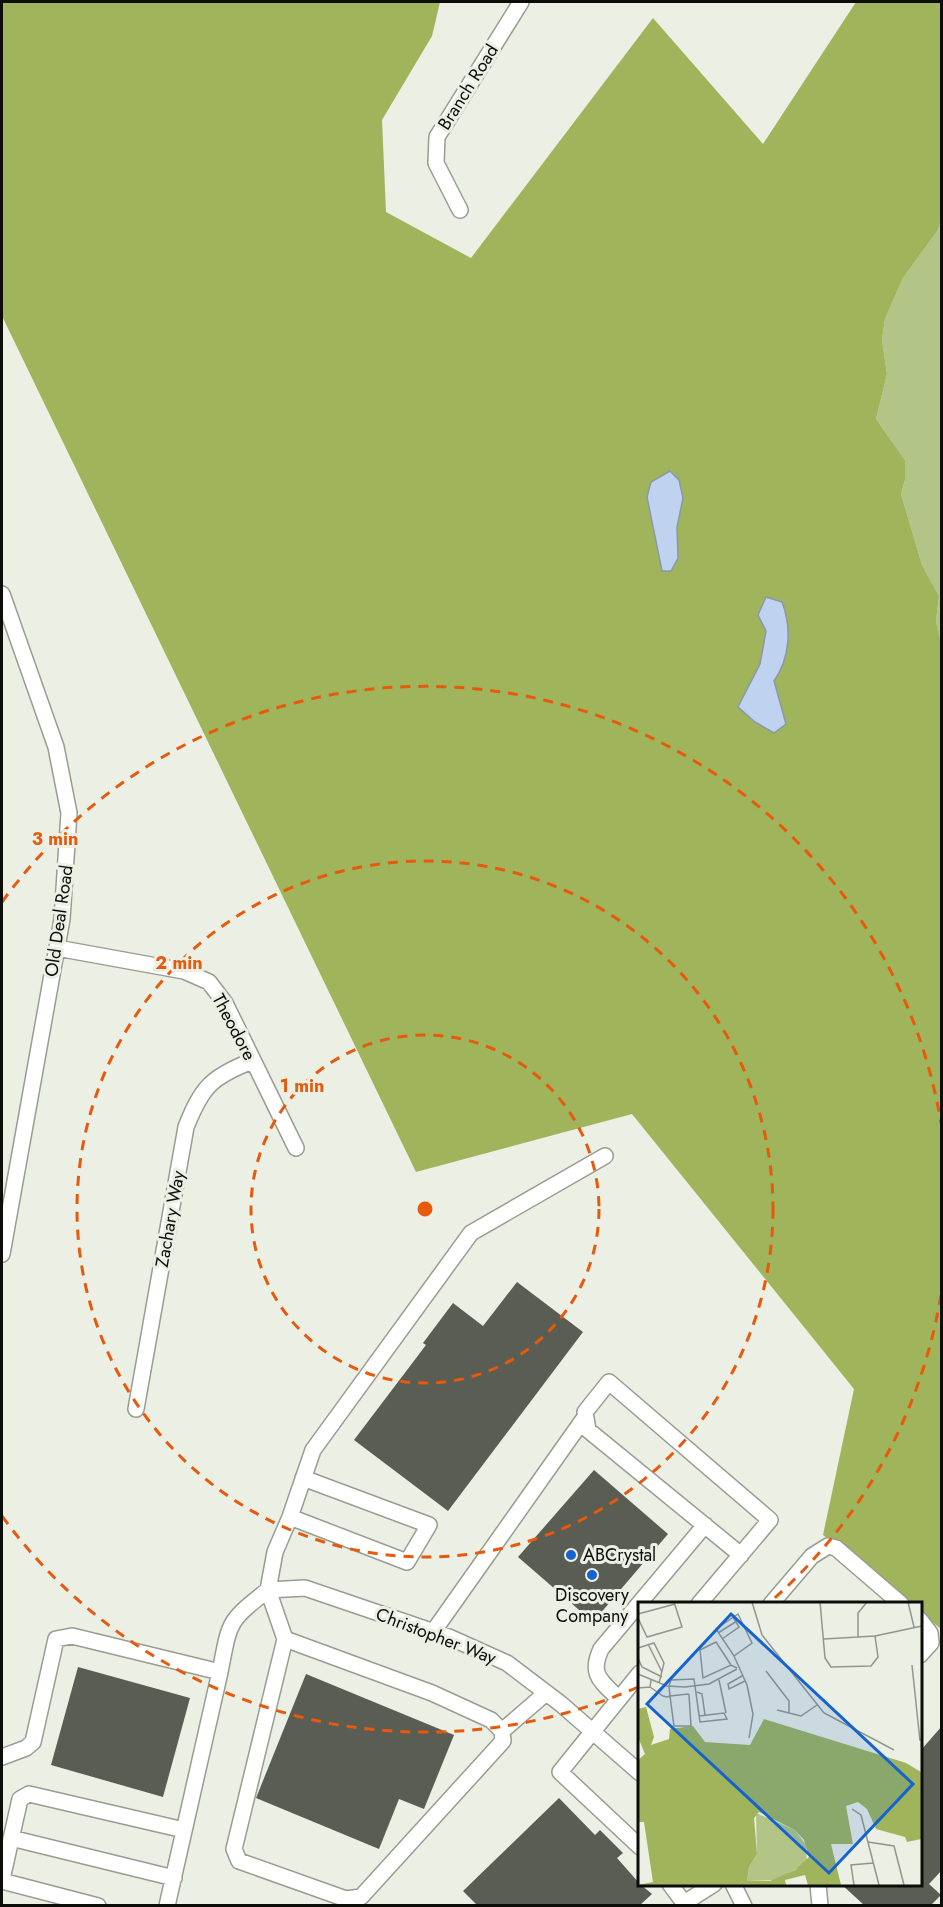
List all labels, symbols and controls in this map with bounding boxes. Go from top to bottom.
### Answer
street label: Branch Road [431,39,505,135]
text: 3 min [32,826,78,852]
street label: Old Deal Road [38,863,80,979]
text: 2 min [155,950,203,976]
street label: Theodore [206,989,262,1065]
text: 1 min [280,1073,324,1099]
street label: Zachary Way [149,1169,191,1269]
centre of rings [415,1199,435,1219]
place label: ABCrystal [583,1542,656,1568]
marker: ABCrystal [564,1548,578,1562]
marker: Discovery Company [585,1568,599,1582]
place label: Discovery Company [555,1582,629,1629]
street label: Christopher Way [372,1601,500,1671]
inset map [638,1602,922,1886]

